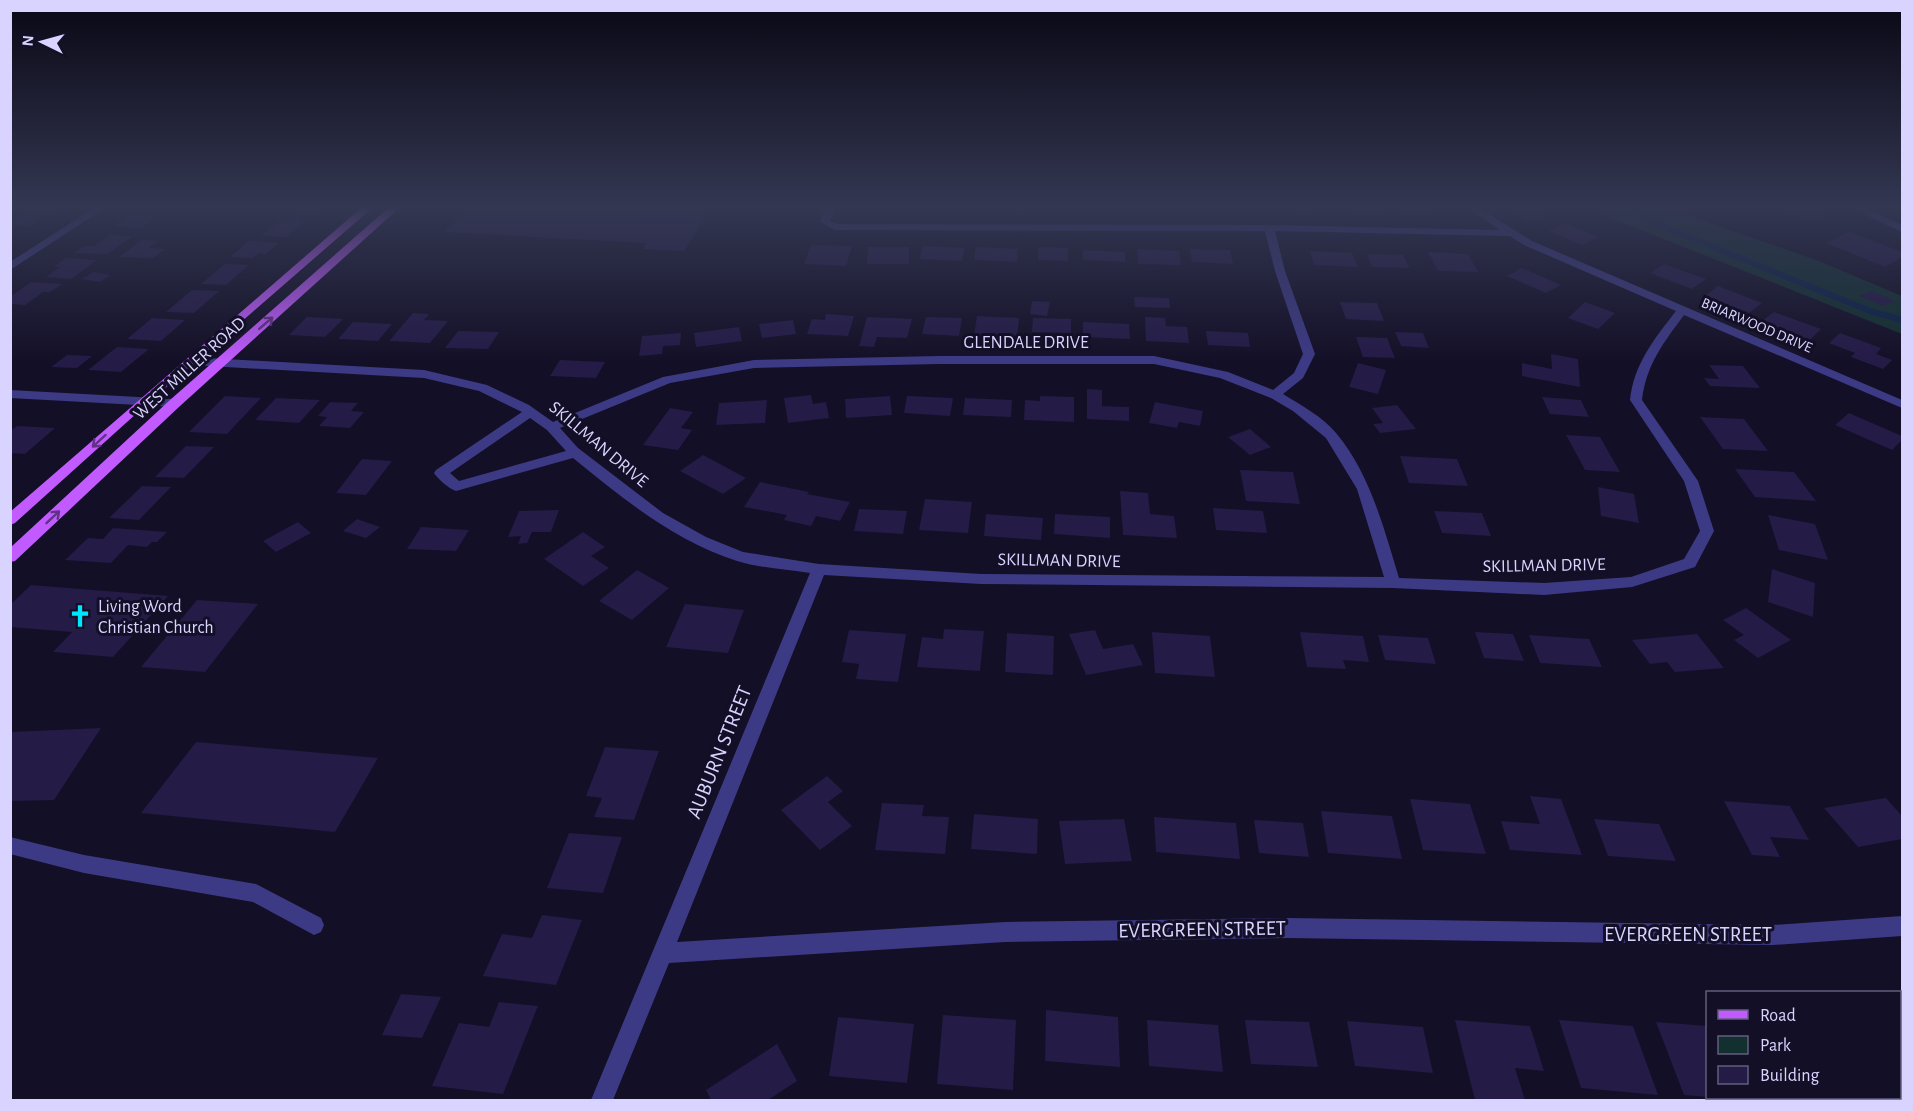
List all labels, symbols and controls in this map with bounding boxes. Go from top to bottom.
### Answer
north arrow [12,12,72,72]
text: N [20,35,37,47]
street label: BRIARWOOD DRIVE [1699,295,1814,356]
street label: WEST MILLER ROAD [130,314,249,423]
one-way arrow [258,316,273,330]
street label: GLENDALE DRIVE [963,334,1089,352]
street label: SKILLMAN DRIVE [545,398,651,491]
one-way arrow [92,434,107,448]
one-way arrow [46,509,61,524]
street label: SKILLMAN DRIVE [997,551,1121,571]
street label: SKILLMAN DRIVE [1482,556,1606,576]
place label: Living Word Christian Church [98,598,214,637]
church icon: Living Word Christian Church [67,603,93,629]
street label: AUBURN STREET [683,683,756,821]
street label: EVERGREEN STREET [1118,918,1286,941]
street label: EVERGREEN STREET [1604,924,1772,945]
legend [1706,991,1901,1099]
text: Road [1760,1007,1796,1025]
text: Park [1760,1037,1792,1055]
text: Building [1760,1067,1820,1085]

